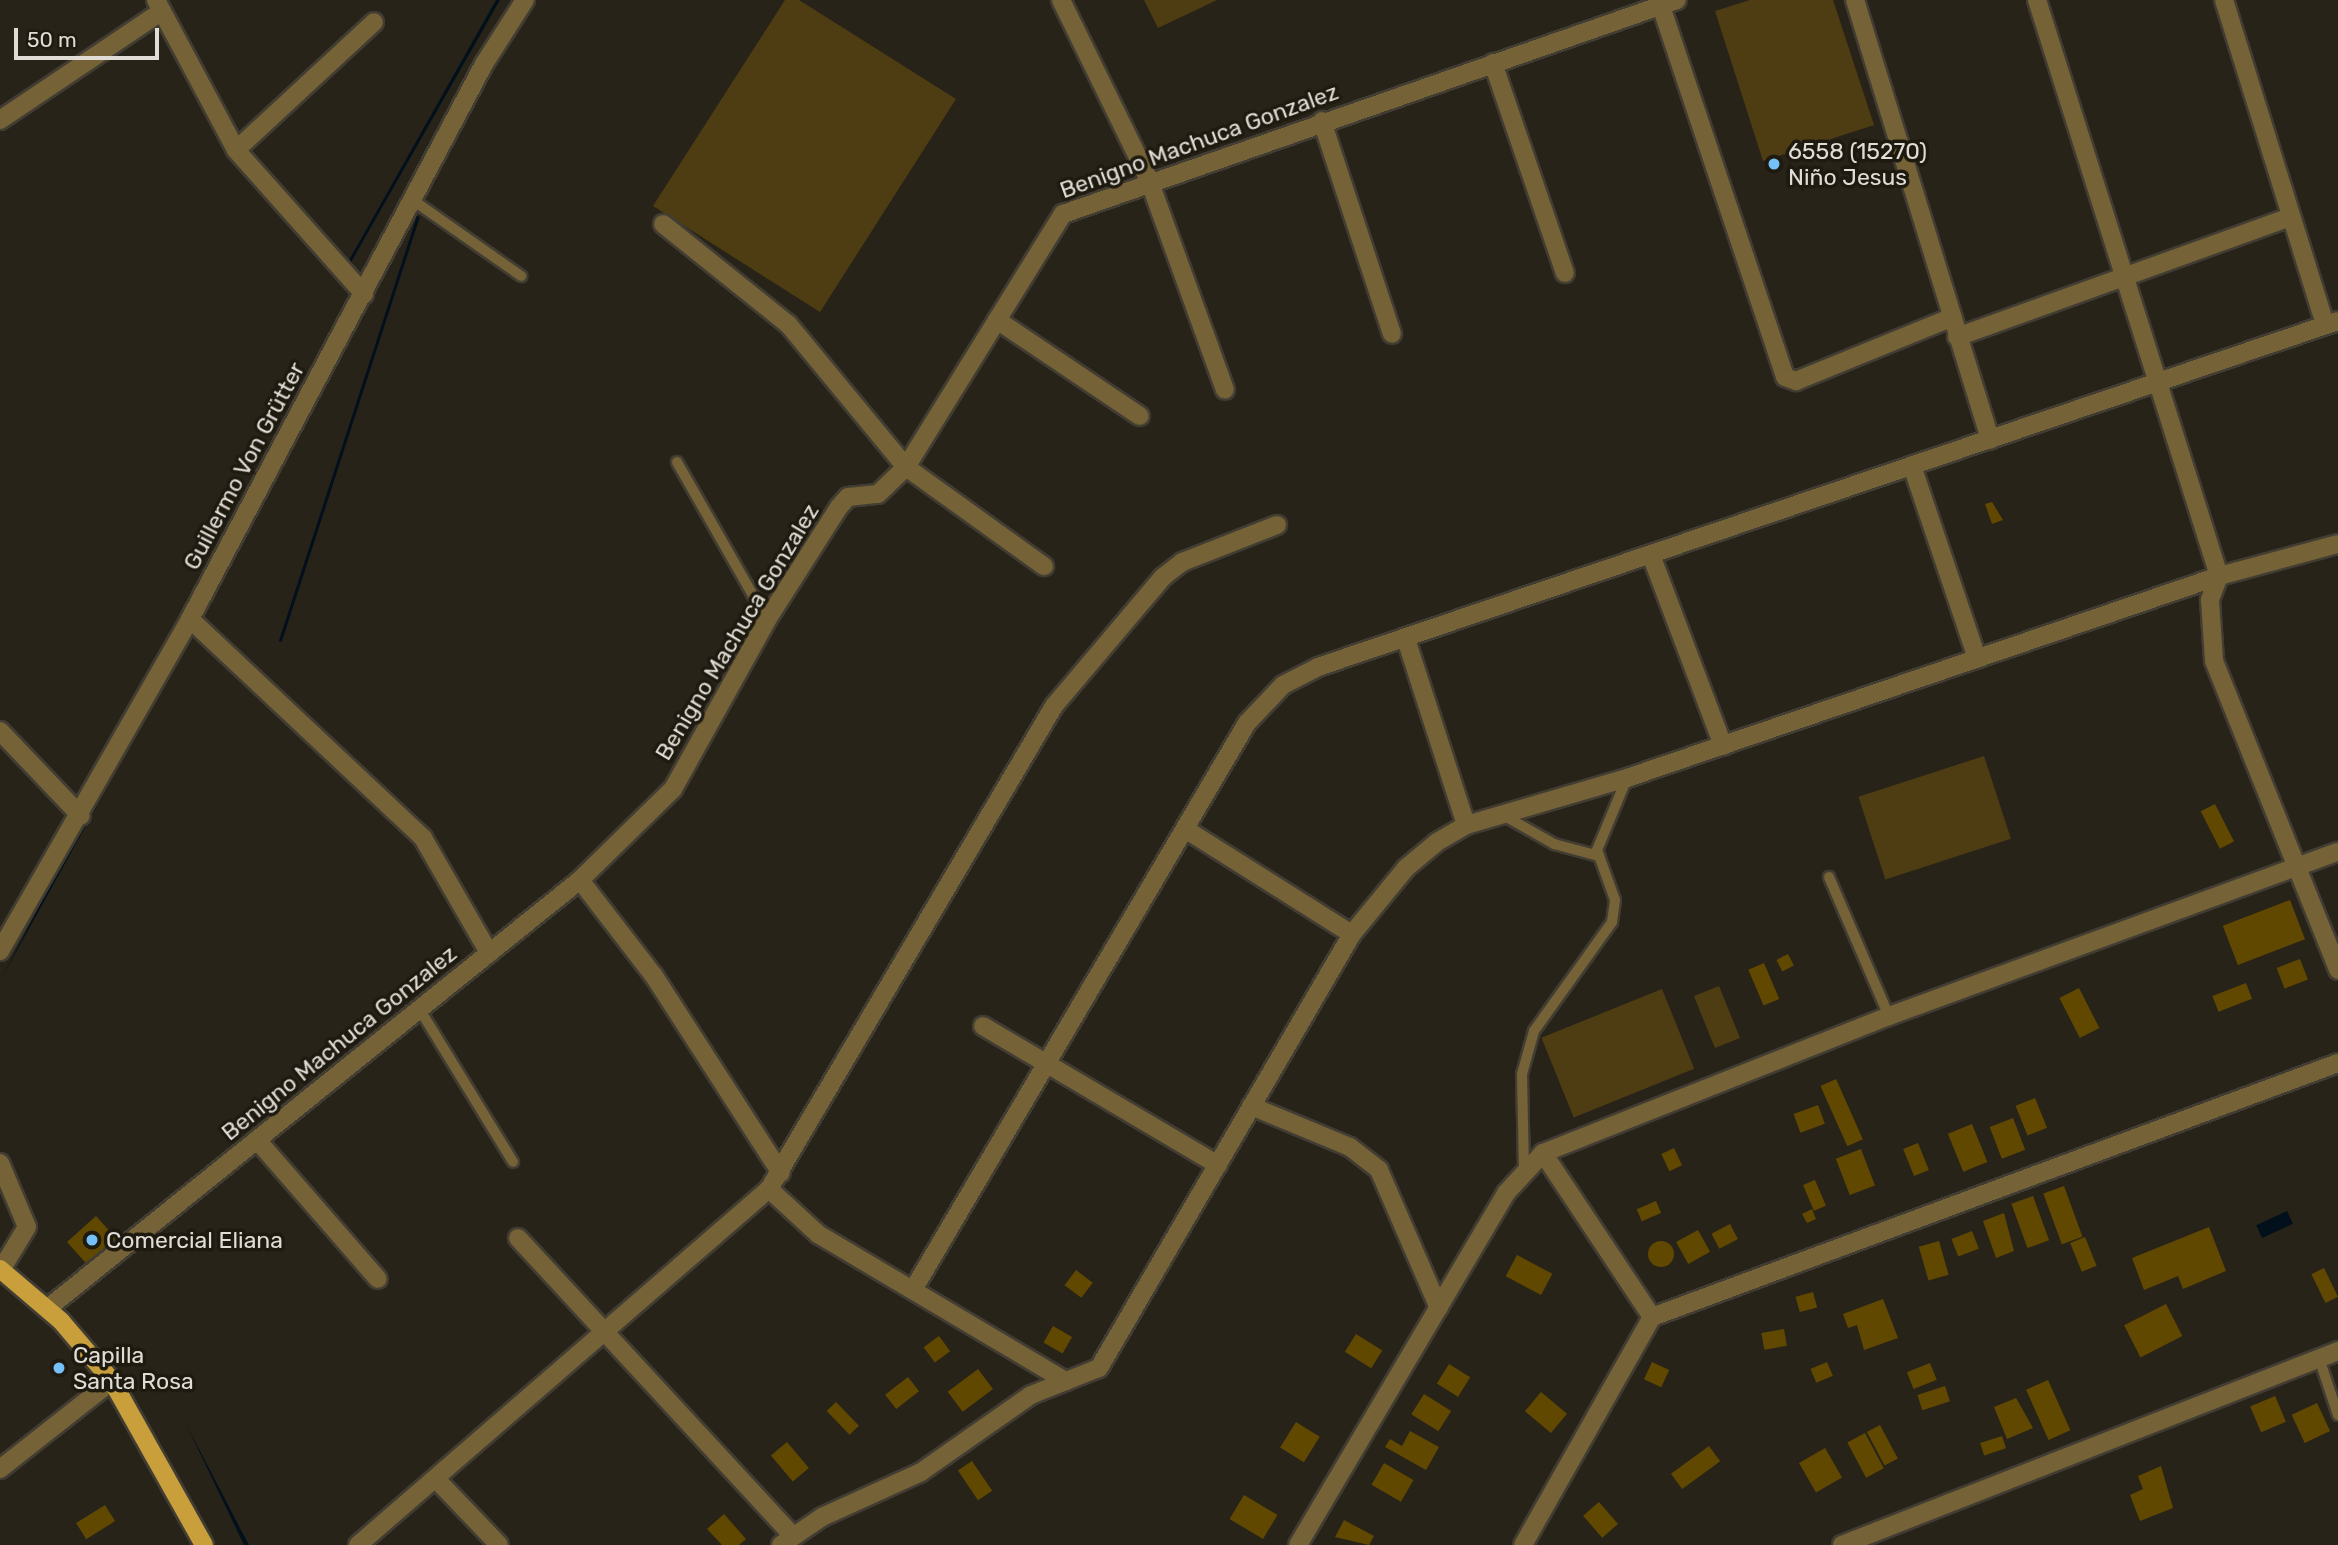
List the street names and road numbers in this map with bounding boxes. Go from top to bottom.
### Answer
street label: Benigno Machuca Gonzalez [1056,78,1342,204]
street label: Guillermo Von Grütter [177,357,311,575]
street label: Benigno Machuca Gonzalez [649,499,825,765]
street label: Benigno Machuca Gonzalez [216,940,462,1146]

